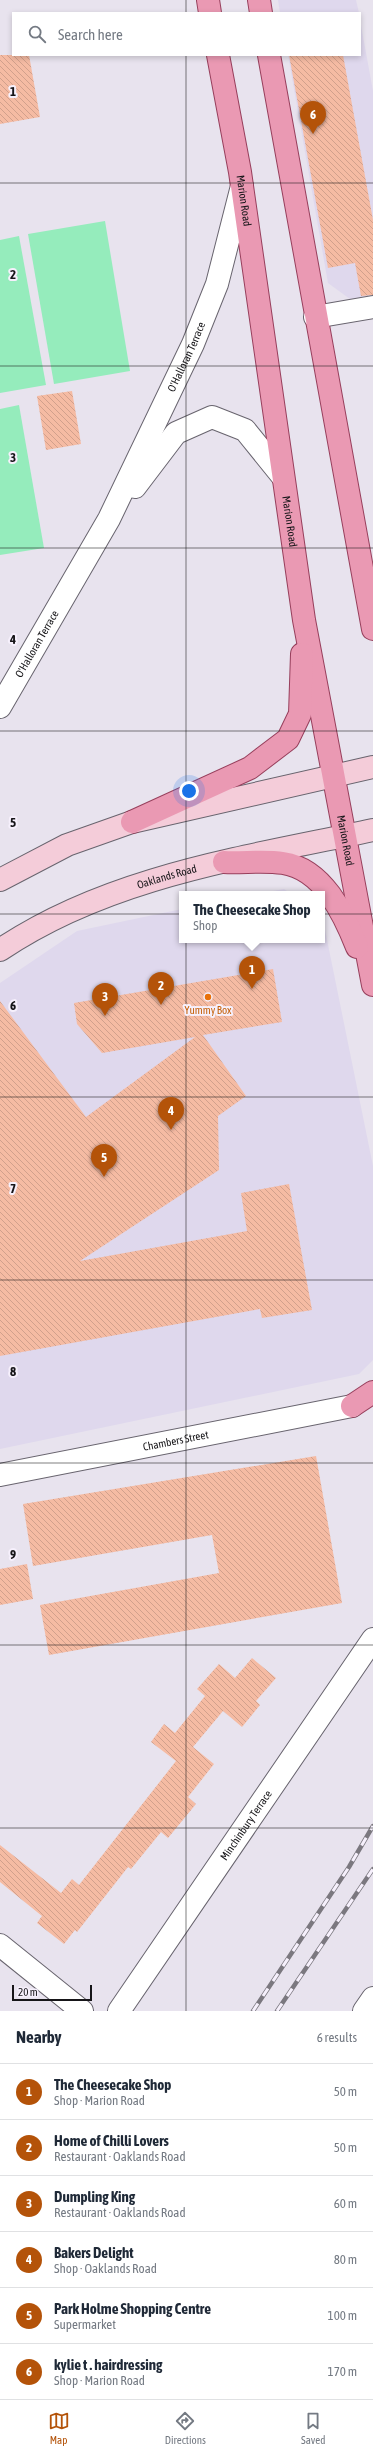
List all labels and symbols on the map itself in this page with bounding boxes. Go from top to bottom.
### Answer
text: 1 [10,84,16,99]
pin: 6 [300,101,326,134]
street label: Marion Road [235,174,254,227]
text: 2 [10,267,16,282]
street label: O'Halloran Terrace [165,320,207,394]
text: 3 [10,450,16,465]
street label: Marion Road [280,495,299,548]
street label: O'Halloran Terrace [13,608,61,679]
text: 4 [9,632,16,647]
your location [179,781,199,801]
street label: Marion Road [335,814,356,867]
text: 5 [10,815,16,830]
street label: Oaklands Road [135,862,198,891]
pin: 1 [239,956,265,989]
pin: 2 [148,972,174,1005]
pin: 3 [92,983,118,1016]
marker: Yummy Box [203,992,213,1002]
text: 6 [10,998,16,1013]
place label: Yummy Box [185,1004,232,1016]
pin: 4 [158,1097,184,1130]
pin: 5 [91,1144,117,1177]
text: 7 [10,1181,16,1196]
text: 8 [10,1364,16,1379]
street label: Chambers Street [142,1428,209,1453]
text: 9 [10,1547,16,1562]
street label: Minchinbury Terrace [218,1788,274,1862]
scale bar [12,1983,92,2002]

